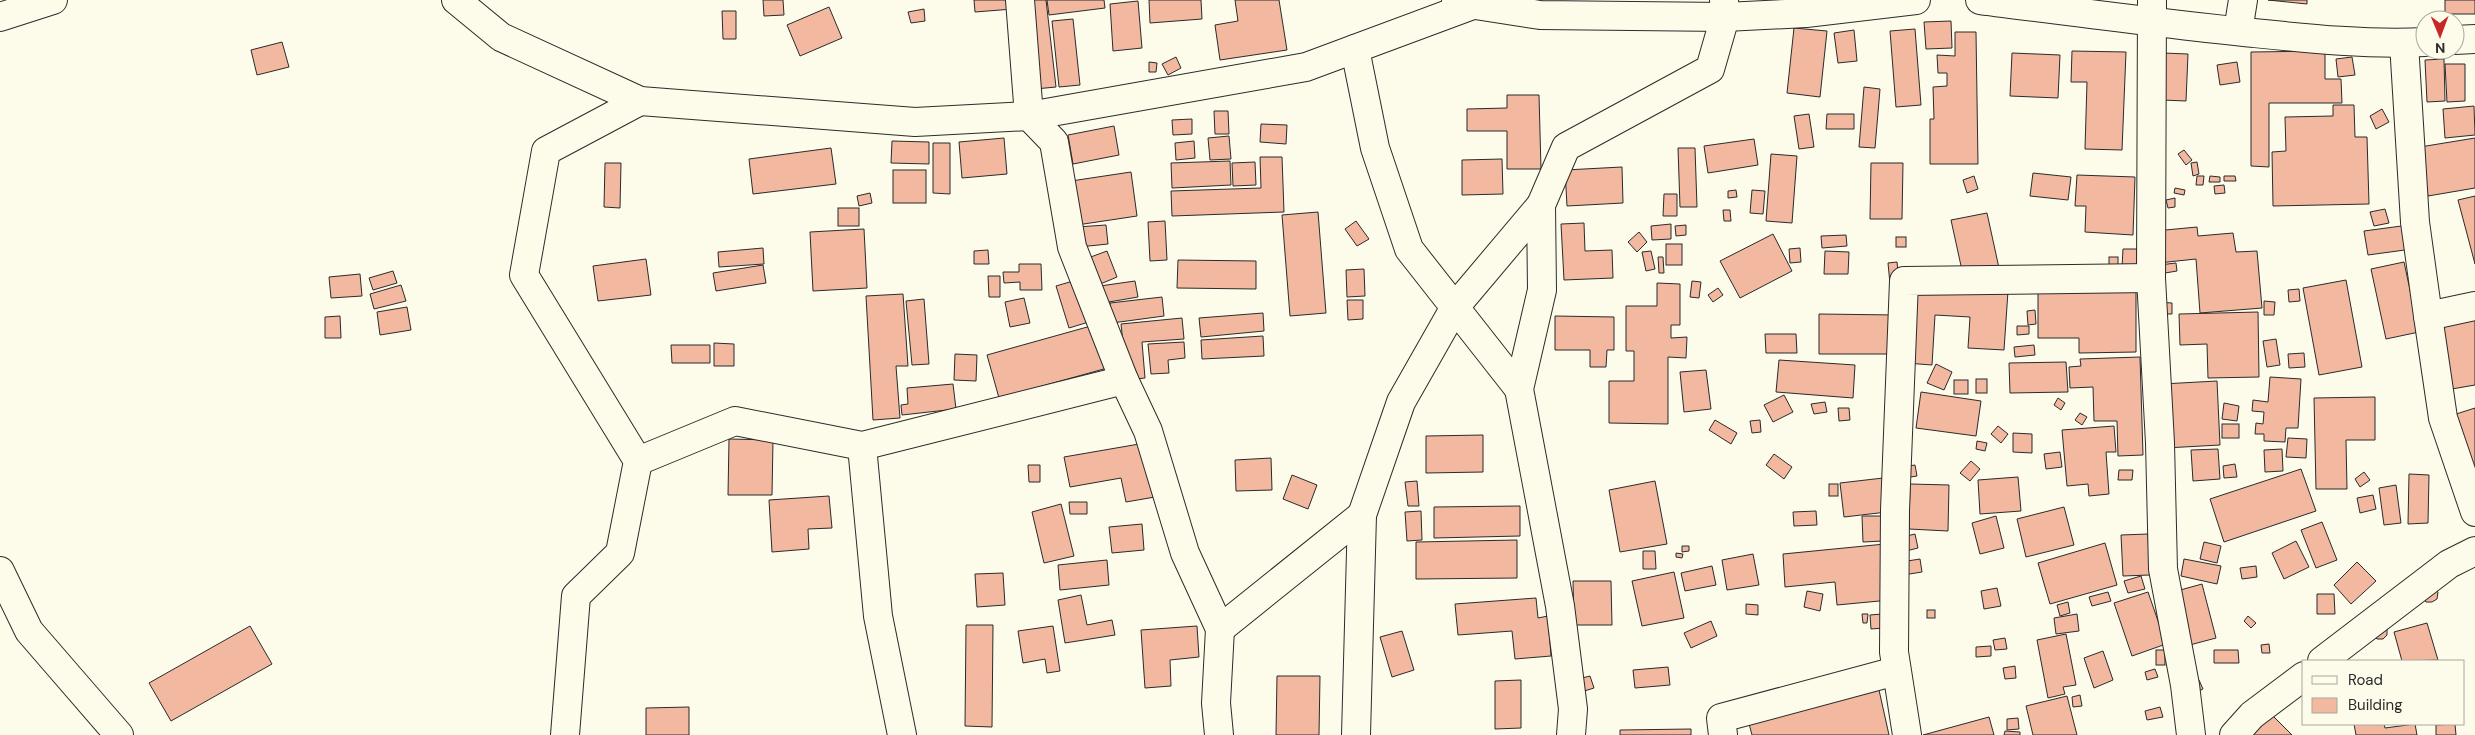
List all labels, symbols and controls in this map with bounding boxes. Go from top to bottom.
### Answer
north arrow [2415,10,2465,60]
text: N [2435,39,2445,57]
legend [2302,660,2465,725]
text: Road [2348,670,2383,690]
text: Building [2348,695,2403,715]

